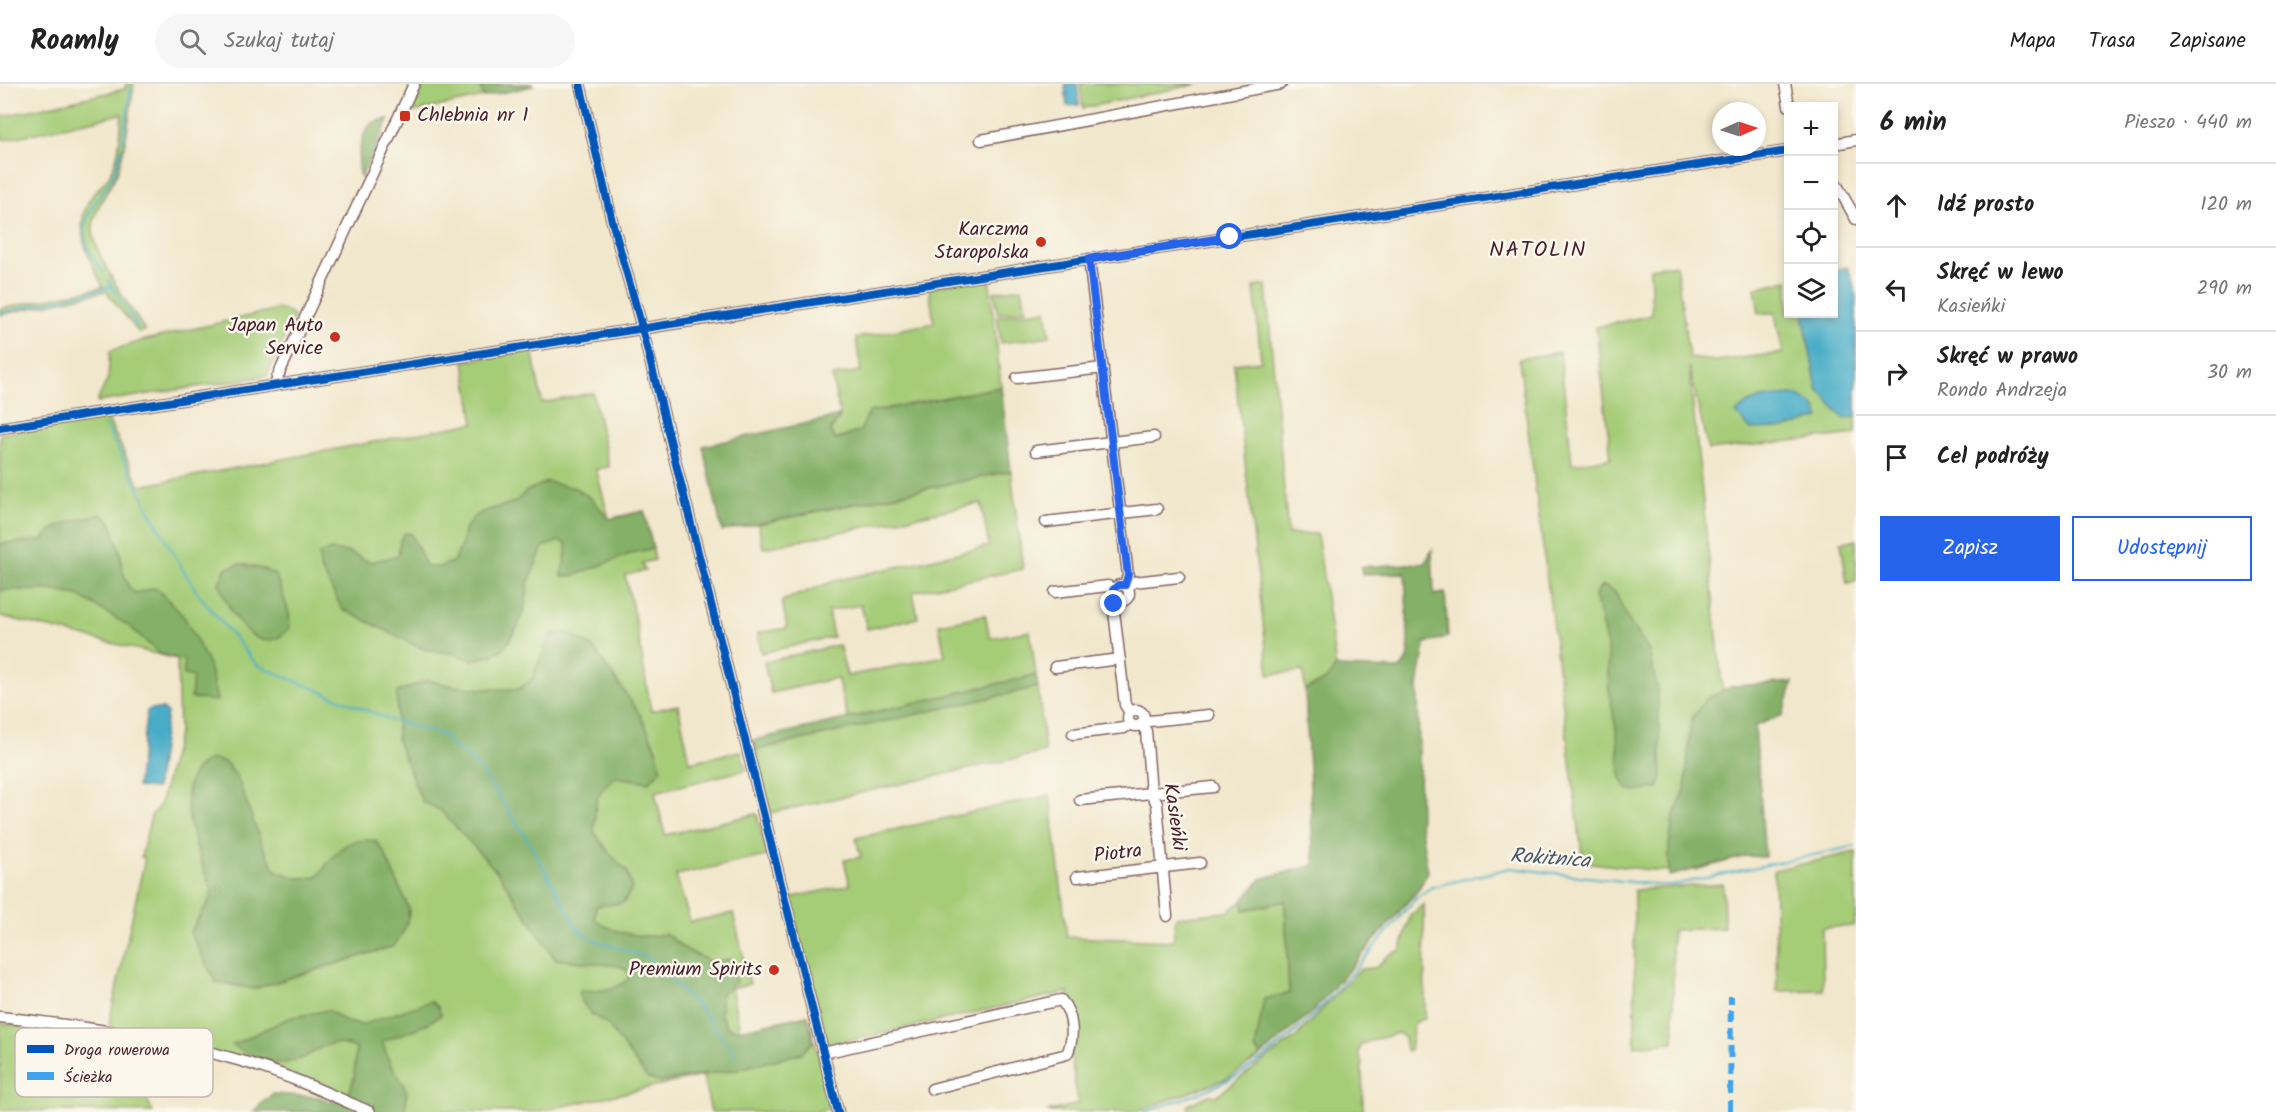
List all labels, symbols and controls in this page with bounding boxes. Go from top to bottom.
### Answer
search box [155,14,575,68]
text: Roamly [30,19,119,64]
text: Szukaj tutaj [224,24,334,59]
icon: search [176,25,209,58]
text: Mapa [2010,25,2056,58]
text: Trasa [2089,25,2136,58]
text: Zapisane [2169,25,2246,58]
place label: Chlebnia nr 1 [417,100,529,132]
north arrow [1712,102,1766,156]
map controls [1784,102,1838,318]
button: + [1784,102,1838,156]
text: 6 min [1880,102,1947,144]
text: Pieszo · 440 m [2124,107,2252,139]
marker: Chlebnia nr 1 [398,109,412,123]
button: − [1784,156,1838,210]
text: Idź prosto [1937,188,2034,223]
icon: ahead [1880,189,1913,222]
text: 120 m [2200,189,2252,221]
button: locate [1784,210,1838,264]
place label: Karczma Staropolska [935,214,1029,269]
route start [1216,223,1242,249]
district label: NATOLIN [1489,233,1587,268]
marker: Karczma Staropolska [1034,235,1048,249]
text: Skręć w lewo [1937,256,2064,291]
button: layers [1784,264,1838,318]
icon: left [1880,273,1913,306]
text: 290 m [2197,273,2252,305]
text: Kasieńki [1937,291,2005,323]
place label: Japan Auto Service [228,310,323,365]
marker: Japan Auto Service [328,330,342,344]
text: Skręć w prawo [1937,340,2078,375]
icon: right [1880,357,1913,390]
text: 30 m [2207,357,2252,389]
text: Rondo Andrzeja [1937,375,2067,407]
text: Cel podróży [1937,440,2049,475]
icon: arrive [1880,441,1913,474]
button: Zapisz [1880,516,2060,581]
button: Udostępnij [2072,516,2252,581]
route end [1100,590,1126,616]
street label: Kasieńki [1153,781,1195,854]
street label: Piotra [1092,835,1144,873]
water label: Rokitnica [1509,840,1592,878]
place label: Premium Spirits [629,954,762,986]
marker: Premium Spirits [767,963,781,977]
legend [15,1028,213,1097]
text: Droga rowerowa [64,1038,170,1063]
text: Ścieżka [64,1065,112,1090]

